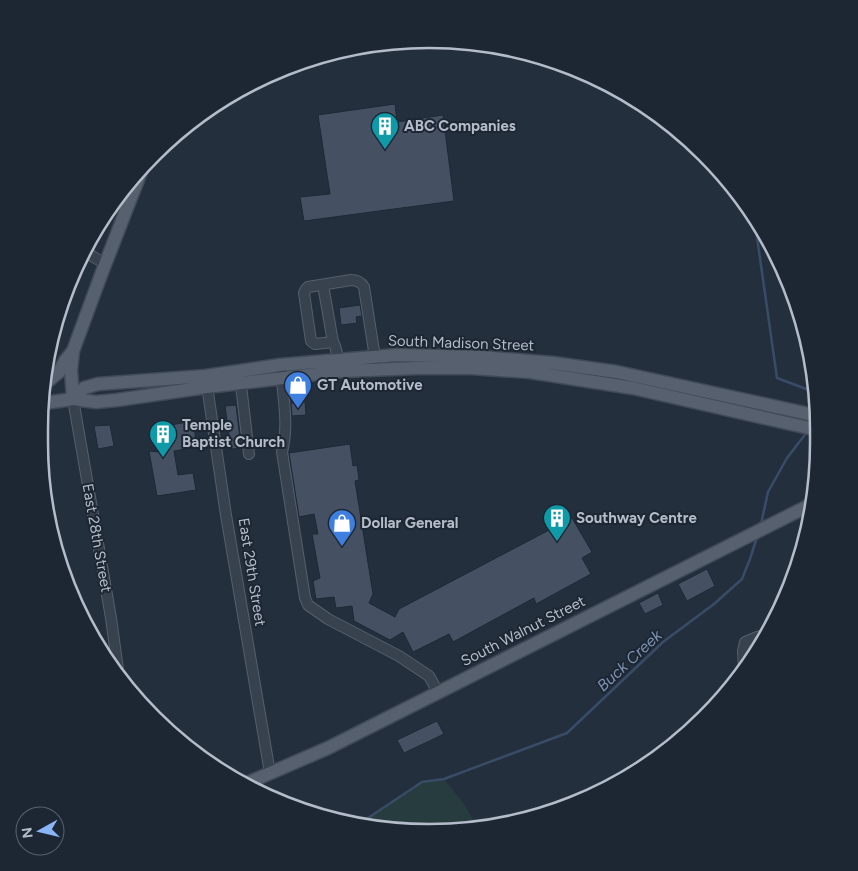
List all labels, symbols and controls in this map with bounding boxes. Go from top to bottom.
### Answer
building icon: ABC Companies [370,111,400,150]
place label: ABC Companies [404,117,516,135]
street label: South Madison Street [388,331,535,355]
shop icon: GT Automotive [283,370,313,409]
place label: GT Automotive [317,376,423,394]
place label: Temple Baptist Church [182,416,285,451]
building icon: Temple Baptist Church [148,419,178,458]
street label: East 28th Street [79,482,115,594]
building icon: Southway Centre [542,503,572,542]
shop icon: Dollar General [327,508,357,547]
place label: Southway Centre [576,509,697,527]
place label: Dollar General [361,514,459,532]
street label: East 29th Street [235,517,270,628]
street label: South Walnut Street [458,592,588,670]
water label: Buck Creek [593,625,666,695]
north arrow [15,806,65,856]
text: N [18,826,37,839]

